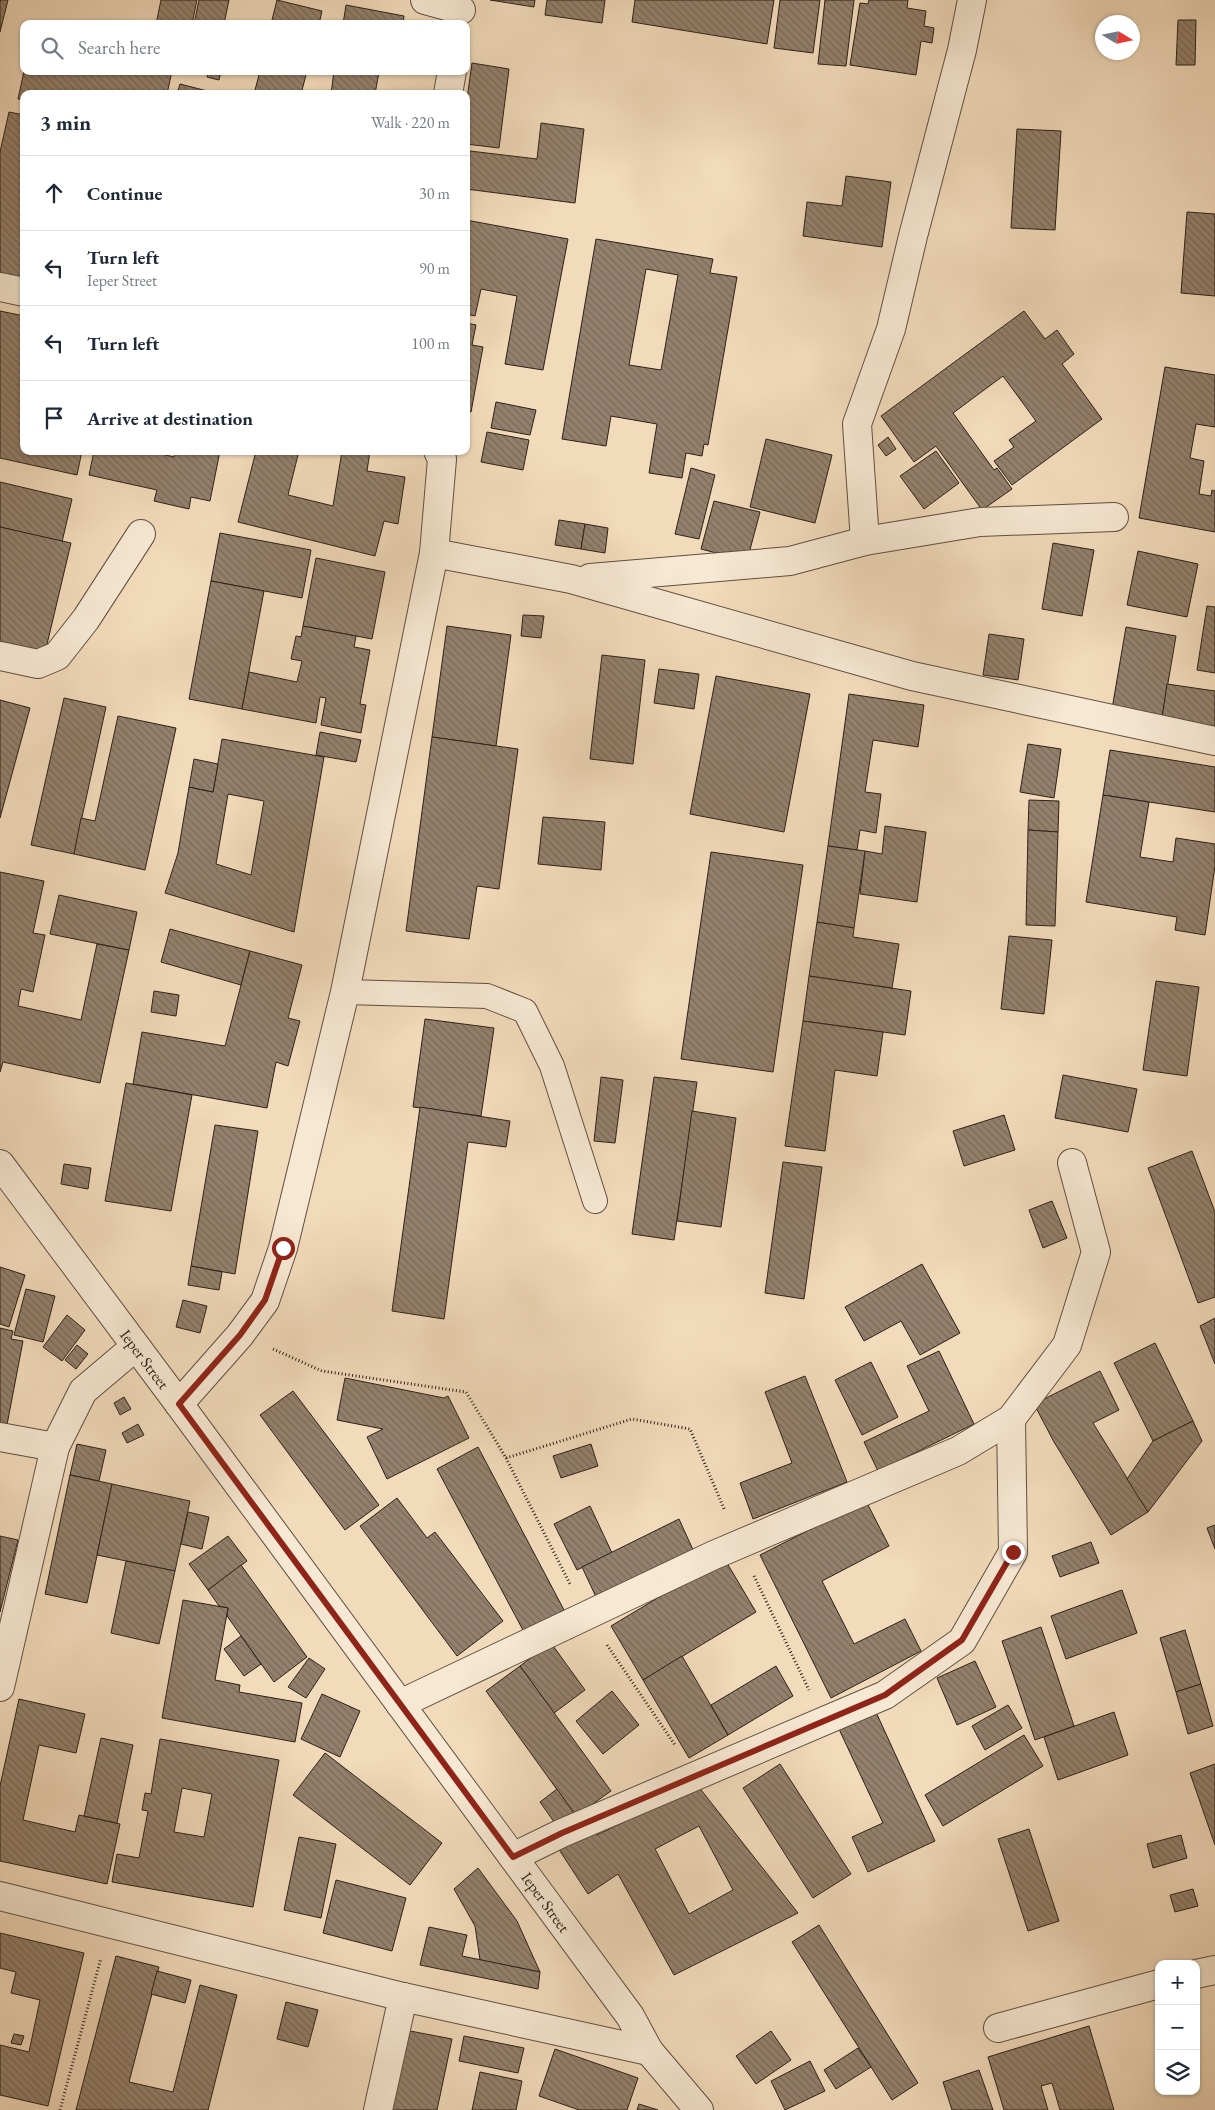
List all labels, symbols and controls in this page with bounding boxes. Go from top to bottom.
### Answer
north arrow [1095,15,1140,60]
search box [20,20,470,75]
icon: search [38,34,66,62]
text: Search here [78,35,160,60]
text: 3 min [40,109,91,136]
text: Walk · 220 m [371,112,450,133]
icon: ahead [40,179,68,207]
text: Continue [87,181,162,206]
text: 30 m [419,183,450,204]
text: Turn left [87,245,159,270]
icon: left [40,254,68,282]
text: 90 m [419,258,450,279]
text: Ieper Street [87,270,157,291]
icon: left [40,329,68,357]
text: Turn left [87,331,159,356]
text: 100 m [411,333,450,354]
icon: arrive [40,404,68,432]
text: Arrive at destination [87,406,253,431]
route start [272,1237,295,1260]
street label: Ieper Street [115,1325,174,1394]
route end [1002,1541,1025,1564]
street label: Ieper Street [517,1868,575,1937]
map controls [1155,1960,1200,2095]
button: + [1155,1960,1200,2005]
button: − [1155,2005,1200,2050]
button: layers [1155,2050,1200,2095]

